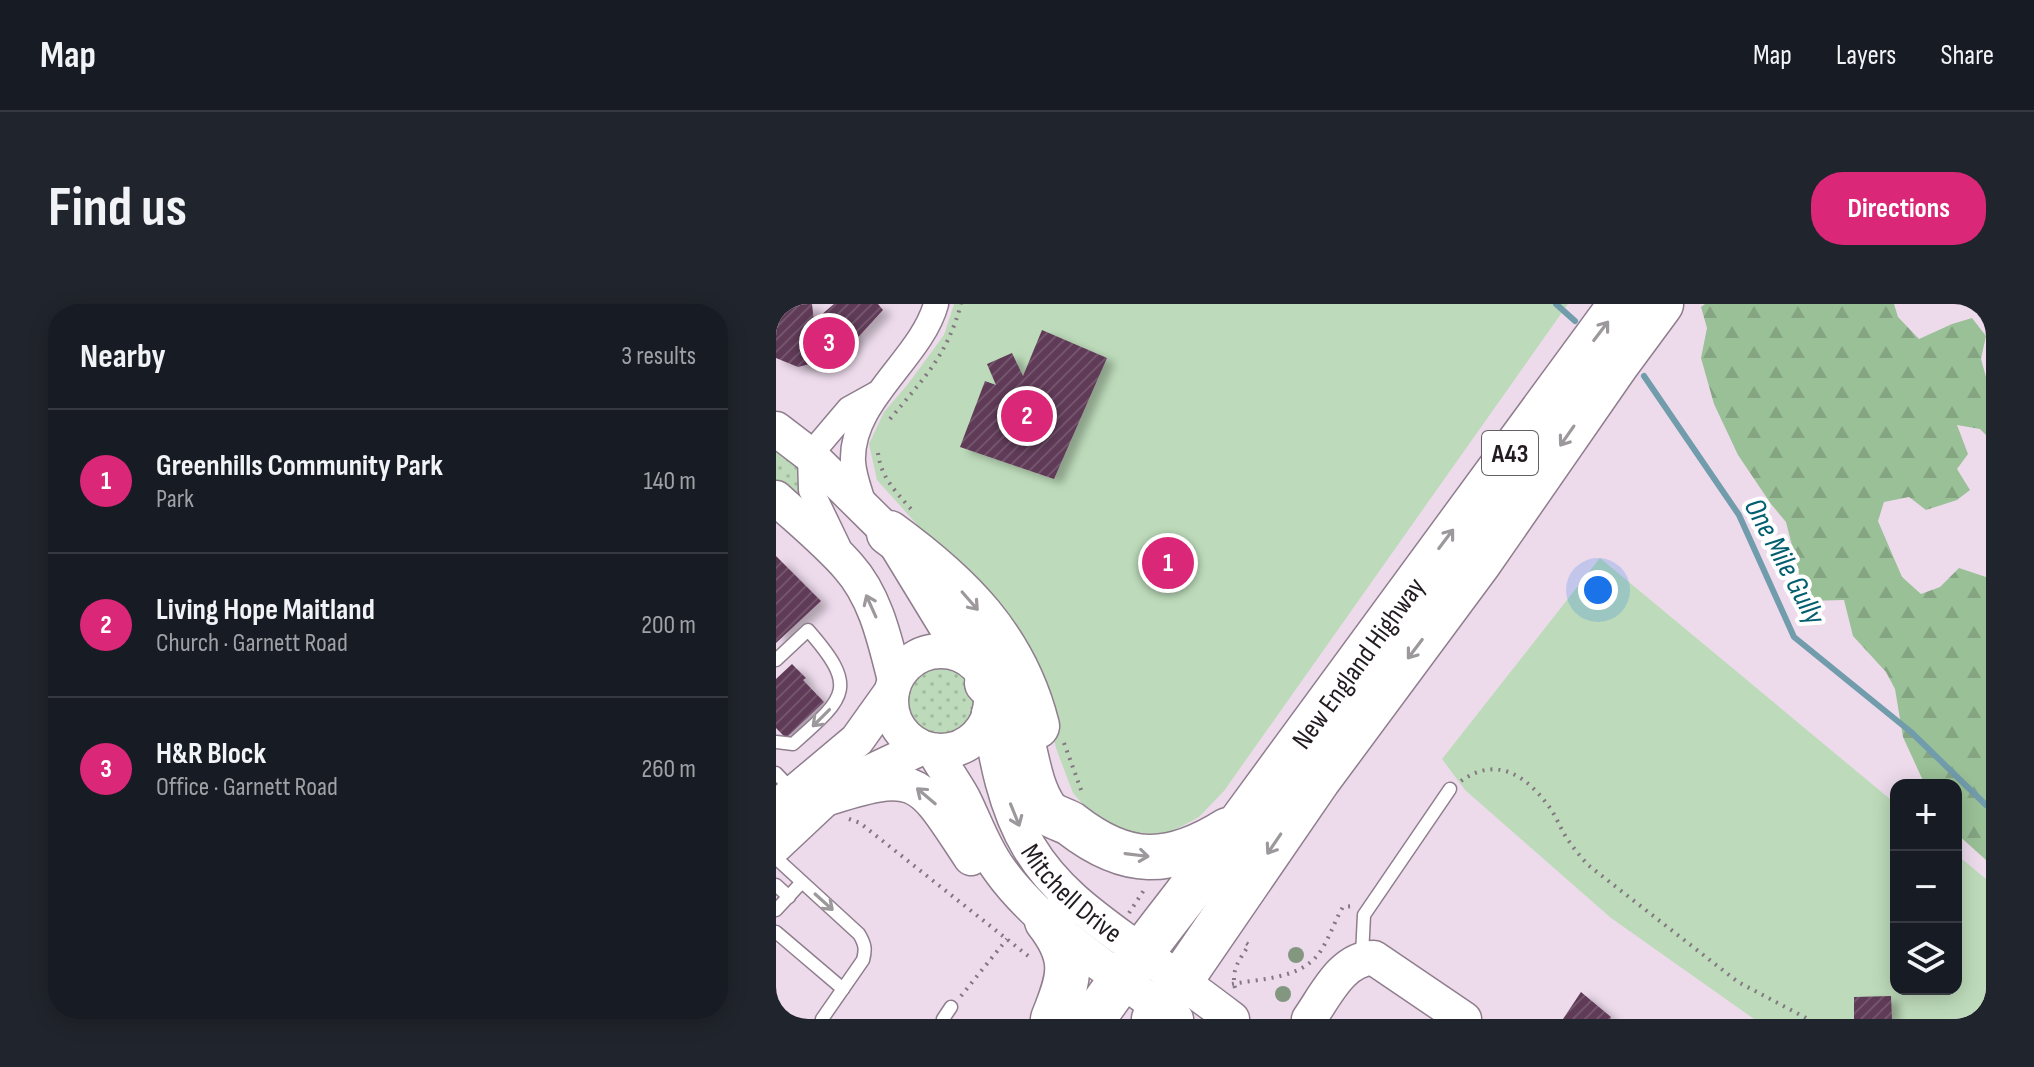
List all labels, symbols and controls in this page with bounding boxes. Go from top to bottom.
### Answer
text: Map [40,33,96,78]
text: Map [1753,39,1792,72]
text: Layers [1836,39,1896,72]
text: Share [1940,39,1994,72]
button: Directions [1811,172,1986,245]
text: Find us [48,175,187,242]
pin: 3 [803,313,855,373]
one-way arrow [1593,320,1609,342]
text: Nearby [80,336,166,377]
text: 3 results [621,341,696,372]
pin: 2 [1001,386,1053,446]
one-way arrow [1559,424,1575,446]
road number: A43 [1482,431,1538,475]
text: Greenhills Community Park [156,448,443,484]
text: 1 [101,466,111,497]
text: 140 m [644,466,696,497]
text: Park [156,484,194,515]
water label: One Mile Gully [1736,492,1833,632]
one-way arrow [1438,529,1454,551]
pin: 1 [1142,533,1194,593]
your location [1578,570,1618,610]
street label: New England Highway [1285,571,1432,756]
one-way arrow [960,590,978,610]
text: Living Hope Maitland [156,592,375,628]
one-way arrow [863,594,878,619]
text: 2 [100,610,112,641]
text: 200 m [641,610,696,641]
text: Church · Garnett Road [156,628,348,659]
one-way arrow [1407,638,1424,659]
one-way arrow [812,708,831,727]
text: H&R Block [156,736,266,772]
text: 3 [100,754,112,785]
text: 260 m [641,754,696,785]
text: Office · Garnett Road [156,772,338,803]
map controls [1890,779,1962,995]
button: + [1890,779,1962,851]
one-way arrow [915,788,936,806]
one-way arrow [1009,802,1023,827]
one-way arrow [1266,832,1282,854]
street label: Mitchell Drive [1013,838,1128,950]
one-way arrow [1124,848,1150,863]
button: − [1890,851,1962,923]
one-way arrow [814,893,834,911]
button: layers [1890,923,1962,995]

